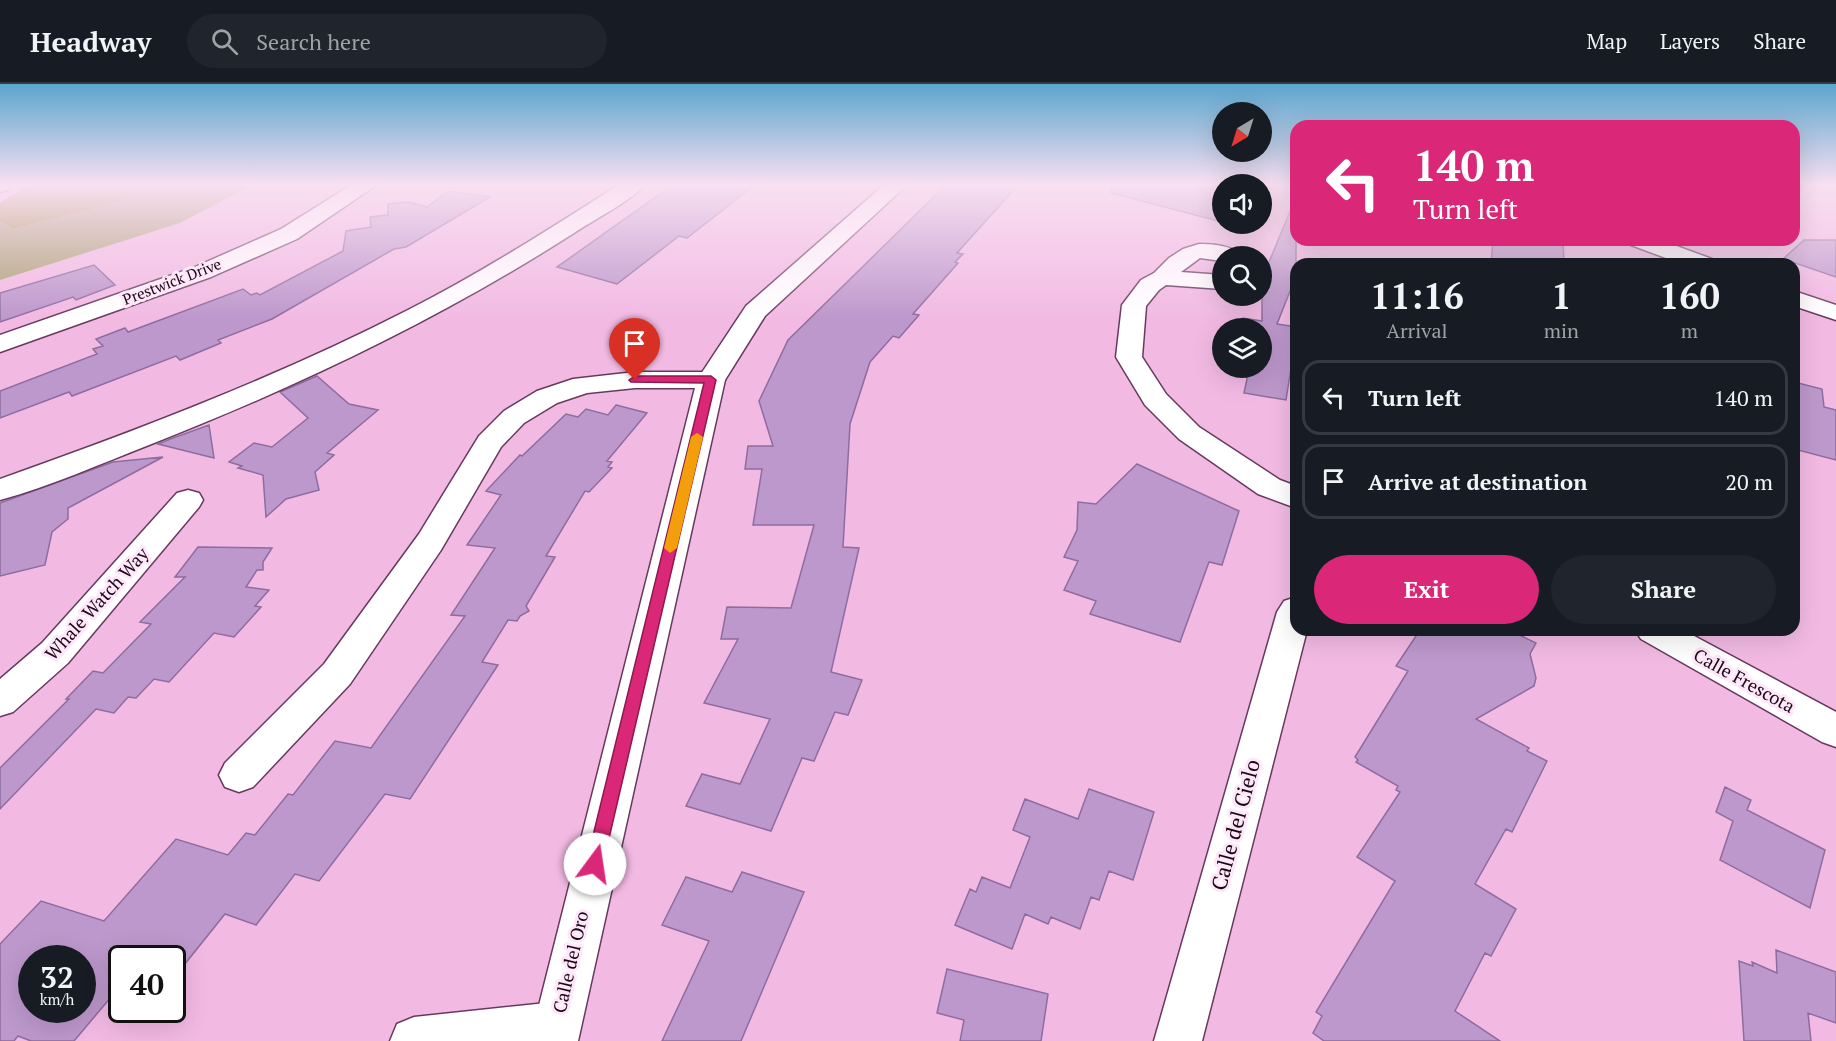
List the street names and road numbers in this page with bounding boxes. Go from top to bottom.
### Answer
street label: Prestwick Drive [120,253,224,309]
street label: Whale Watch Way [39,541,154,665]
street label: Calle Frescota [1690,642,1799,718]
street label: Calle del Cielo [1204,756,1266,893]
street label: Calle del Oro [547,908,593,1015]

